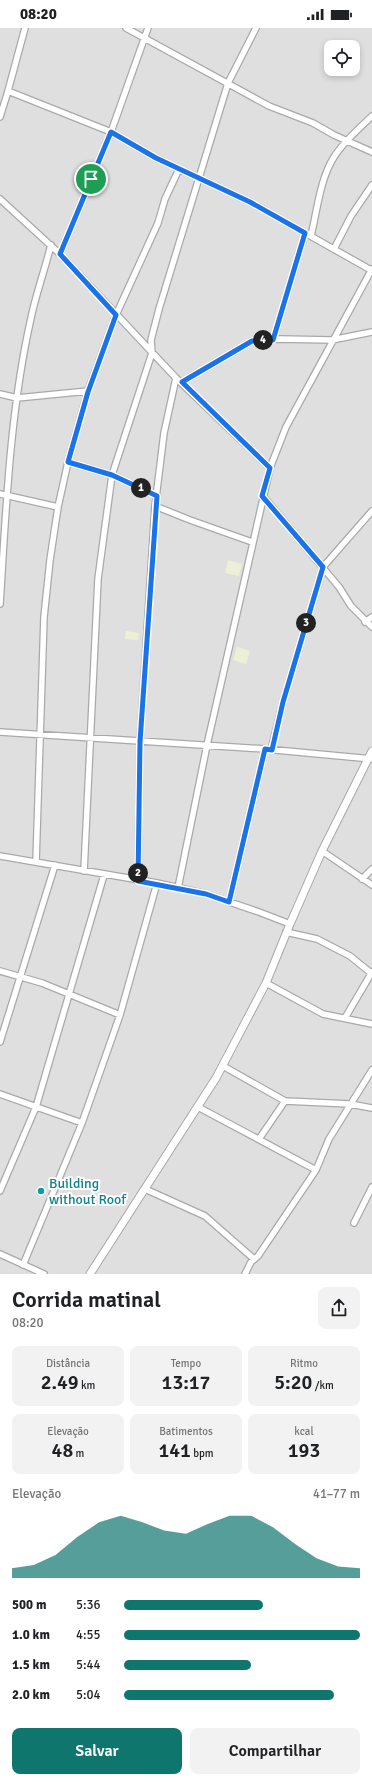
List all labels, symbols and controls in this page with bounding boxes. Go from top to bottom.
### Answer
text: 08:20 [20,5,57,23]
map controls [324,40,360,76]
button: locate [324,40,360,76]
pin [74,162,108,196]
icon: arrive [80,168,102,190]
pin: 4 [253,330,273,350]
text: 4 [260,333,266,346]
pin: 1 [131,478,151,498]
text: 1 [138,481,144,494]
pin: 3 [296,613,316,633]
text: 3 [303,616,309,629]
pin: 2 [128,863,148,883]
text: 2 [135,866,141,879]
place label: Building without Roof [49,1175,127,1208]
marker: Building without Roof [36,1186,46,1196]
text: Corrida matinal [12,1286,161,1313]
button: share [318,1287,360,1329]
text: 08:20 [12,1315,44,1331]
text: Distância [46,1357,90,1370]
text: Tempo [171,1357,201,1370]
text: Ritmo [290,1357,318,1370]
text: 2.49 [41,1370,79,1395]
text: 13:17 [162,1370,210,1395]
text: 5:20 [274,1370,312,1395]
text: km [79,1379,95,1392]
text: /km [312,1379,334,1392]
text: Elevação [47,1425,89,1438]
text: Batimentos [159,1425,213,1438]
text: kcal [294,1425,314,1438]
text: 48 [52,1438,73,1463]
text: 141 [158,1438,191,1463]
text: 193 [288,1438,320,1463]
text: m [73,1447,84,1460]
text: bpm [191,1447,214,1460]
text: Elevação [12,1486,61,1502]
text: 41–77 m [313,1486,360,1502]
text: 500 m [12,1597,46,1613]
text: 5:36 [76,1597,101,1613]
text: 1.0 km [12,1627,50,1643]
text: 4:55 [76,1627,101,1643]
text: 1.5 km [12,1657,50,1673]
text: 5:44 [76,1657,101,1673]
text: 2.0 km [12,1687,50,1703]
text: 5:04 [76,1687,101,1703]
button: Salvar [12,1728,182,1774]
button: Compartilhar [190,1728,360,1774]

